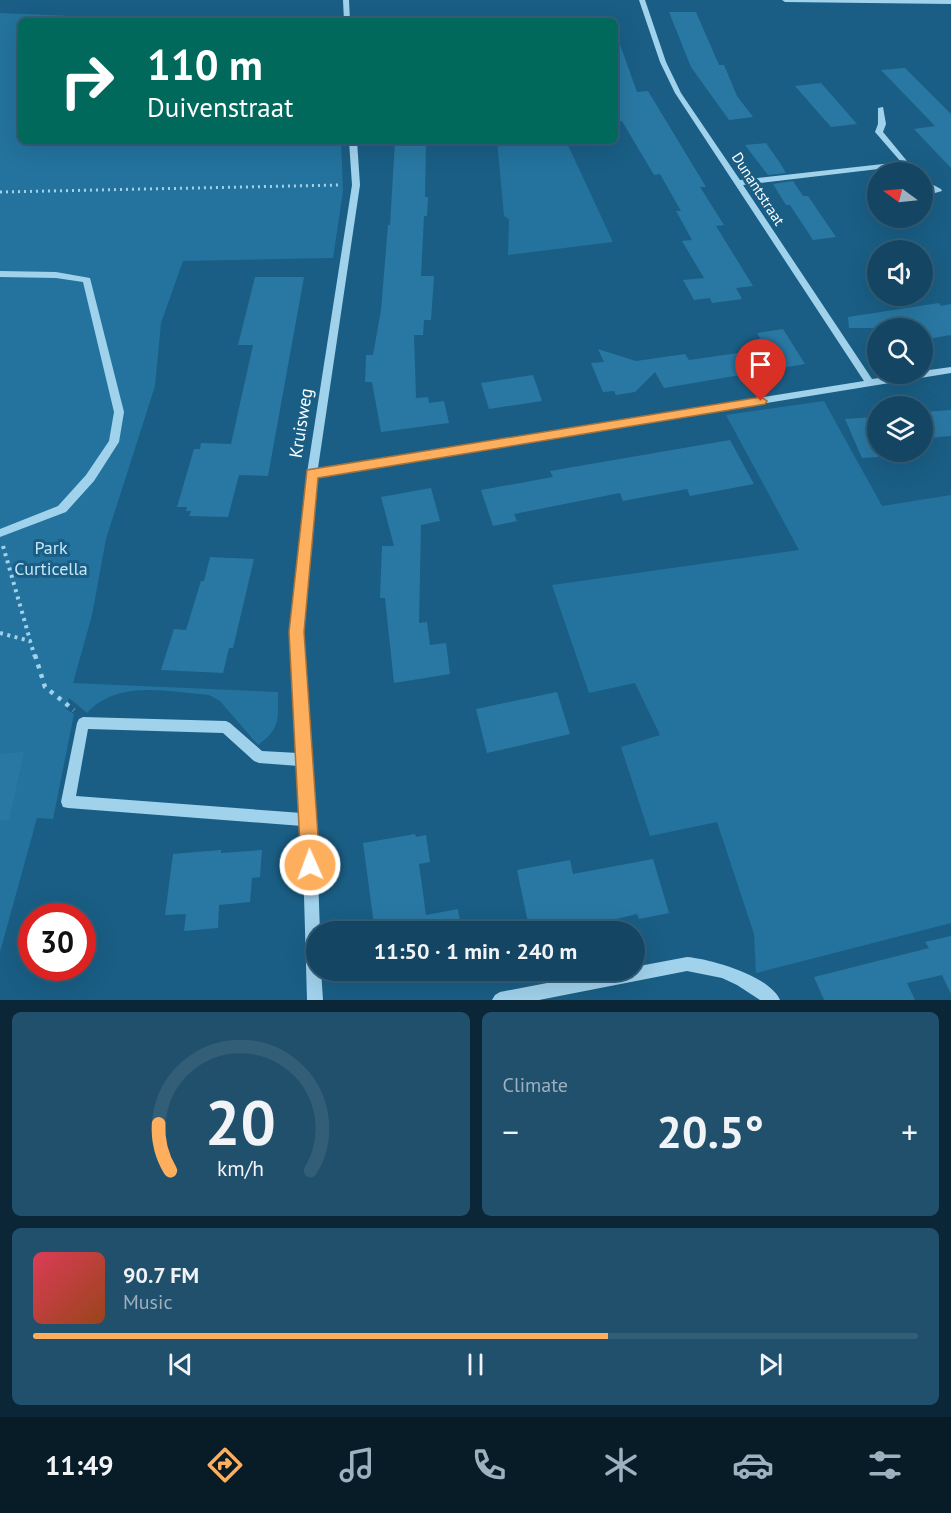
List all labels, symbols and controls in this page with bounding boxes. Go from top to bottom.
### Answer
text: 110 m [147,37,263,92]
icon: right [48,42,126,120]
text: Duivenstraat [147,90,293,124]
street label: Dunantstraat [728,149,789,229]
north arrow [867,162,933,228]
map controls [867,162,933,462]
button: sound [867,240,933,306]
button: search [867,318,933,384]
pin [735,339,786,401]
icon: arrive [744,348,777,381]
street label: Kruisweg [284,386,317,459]
button: layers [867,396,933,462]
park label: Park Curticella [14,536,88,580]
position arrow [278,833,342,897]
speed limit sign: 30 [18,903,96,981]
text: 11:50 · 1 min · 240 m [374,937,577,965]
text: Climate [503,1072,568,1098]
text: 20 [205,1081,276,1162]
text: 20.5° [657,1102,764,1160]
text: − [503,1110,519,1153]
text: + [901,1110,918,1153]
text: km/h [217,1154,264,1182]
text: 90.7 FM [123,1261,199,1289]
text: Music [123,1289,172,1315]
icon: previous [164,1348,197,1381]
icon: pause [459,1348,492,1381]
icon: next [754,1348,787,1381]
icon: directions [204,1444,246,1486]
icon: music [336,1444,378,1486]
icon: phone [468,1444,510,1486]
icon: climate [600,1444,642,1486]
icon: car [732,1444,774,1486]
icon: filters [864,1444,906,1486]
text: 11:49 [45,1448,114,1482]

